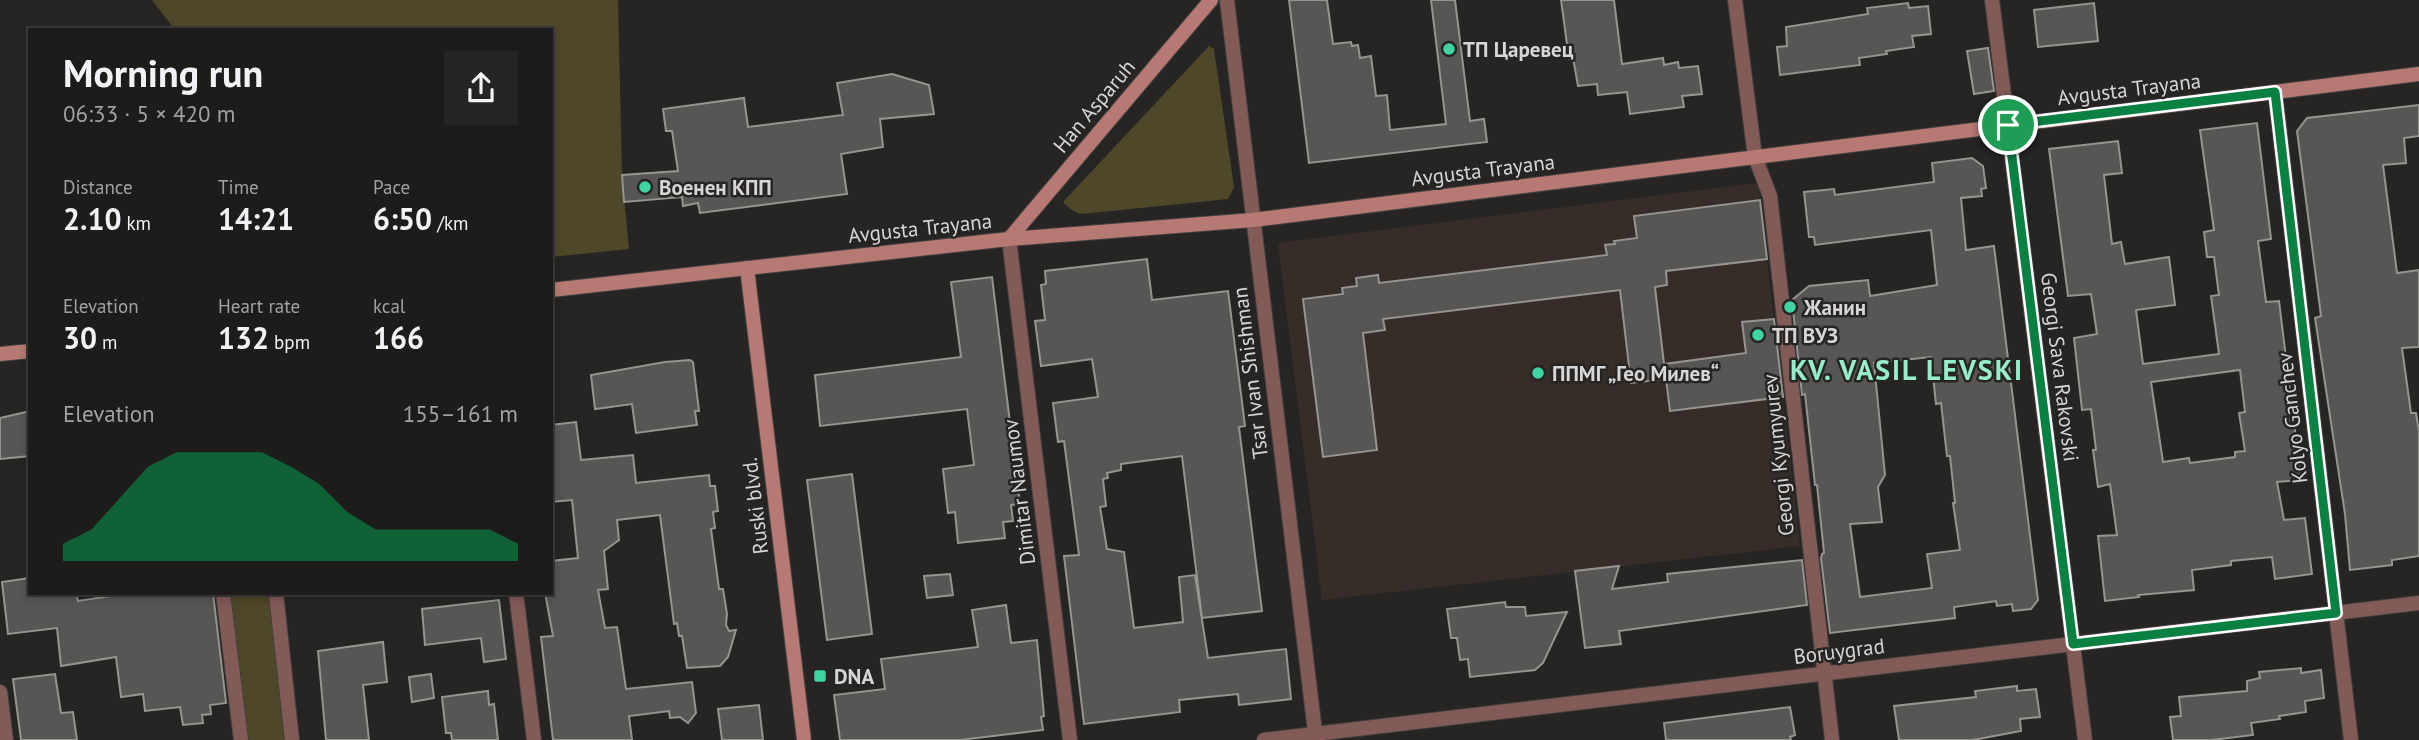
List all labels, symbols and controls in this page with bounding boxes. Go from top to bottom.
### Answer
place label: ТП Царевец [1463,36,1574,63]
marker: ТП Царевец [1441,41,1457,57]
text: Morning run [63,48,263,97]
button: share [444,51,518,125]
street label: Han Asparuh [1047,54,1141,158]
street label: Avgusta Trayana [2056,67,2202,111]
pin [1978,95,2038,155]
text: 06:33 · 5 × 420 m [63,99,235,128]
icon: arrive [1989,106,2027,144]
street label: Avgusta Trayana [1410,148,1556,192]
place label: Военен КПП [659,174,772,201]
text: Distance [63,175,133,199]
text: Time [218,175,259,199]
text: Pace [373,175,410,199]
marker: Военен КПП [637,179,653,195]
text: 2.10 [63,199,121,238]
text: 14:21 [218,199,294,238]
text: 6:50 [373,199,432,238]
street label: Avgusta Trayana [847,207,993,249]
text: km [121,211,151,235]
text: /km [432,211,468,235]
street label: Georgi Sava Rakovski [2035,271,2085,463]
street label: Tsar Ivan Shishman [1226,286,1274,460]
text: Elevation [63,294,139,318]
text: Heart rate [218,294,300,318]
text: kcal [373,294,405,318]
place label: Жанин [1803,294,1866,321]
marker: Жанин [1782,299,1798,315]
text: 30 [63,318,97,357]
text: 132 [218,318,269,357]
text: 166 [373,318,424,357]
place label: ТП ВУЗ [1772,322,1838,349]
marker: ТП ВУЗ [1750,327,1766,343]
text: m [97,330,118,354]
text: bpm [269,330,310,354]
district label: KV. VASIL LEVSKI [1790,351,2024,388]
street label: Kolyo Ganchev [2271,351,2313,485]
place label: ППМГ „Гео Милев“ [1552,360,1719,387]
marker: ППМГ „Гео Милев“ [1530,365,1546,381]
street label: Georgi Kyumyurev [1756,373,1800,537]
text: Elevation [63,399,155,428]
text: 155–161 m [403,399,518,428]
street label: Dimitar Naumov [997,418,1041,566]
street label: Ruski blvd. [736,456,774,556]
street label: Boruygrad [1792,632,1886,670]
place label: DNA [834,663,874,690]
marker: DNA [812,668,828,684]

